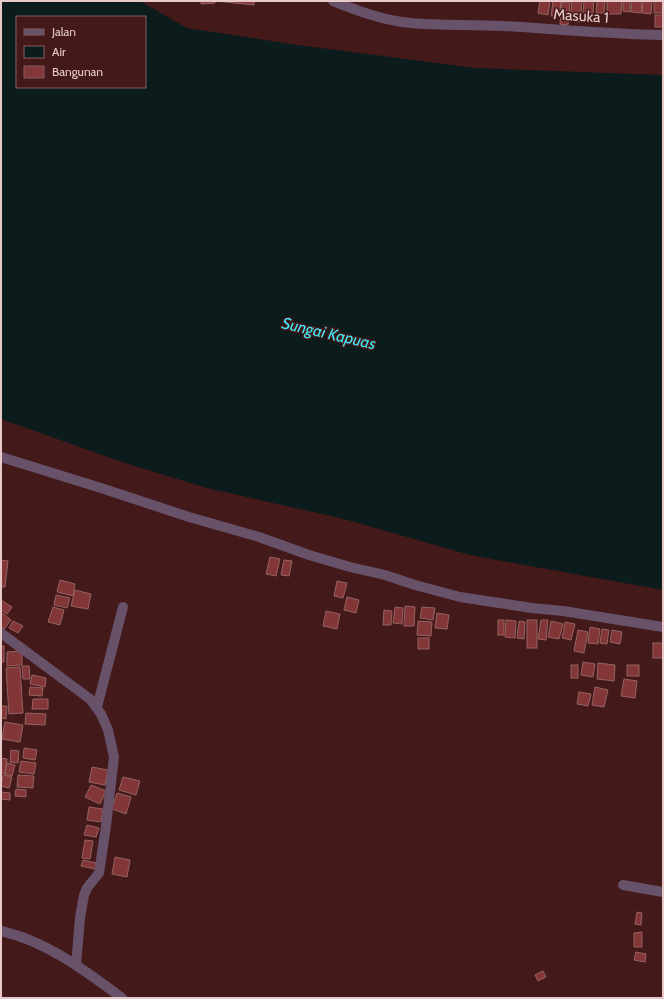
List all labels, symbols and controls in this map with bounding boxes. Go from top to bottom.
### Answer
street label: Masuka 1 [553,5,609,27]
legend [16,16,146,88]
text: Jalan [51,24,76,39]
text: Air [52,44,66,59]
text: Bangunan [52,64,103,79]
water label: Sungai Kapuas [280,313,378,354]

